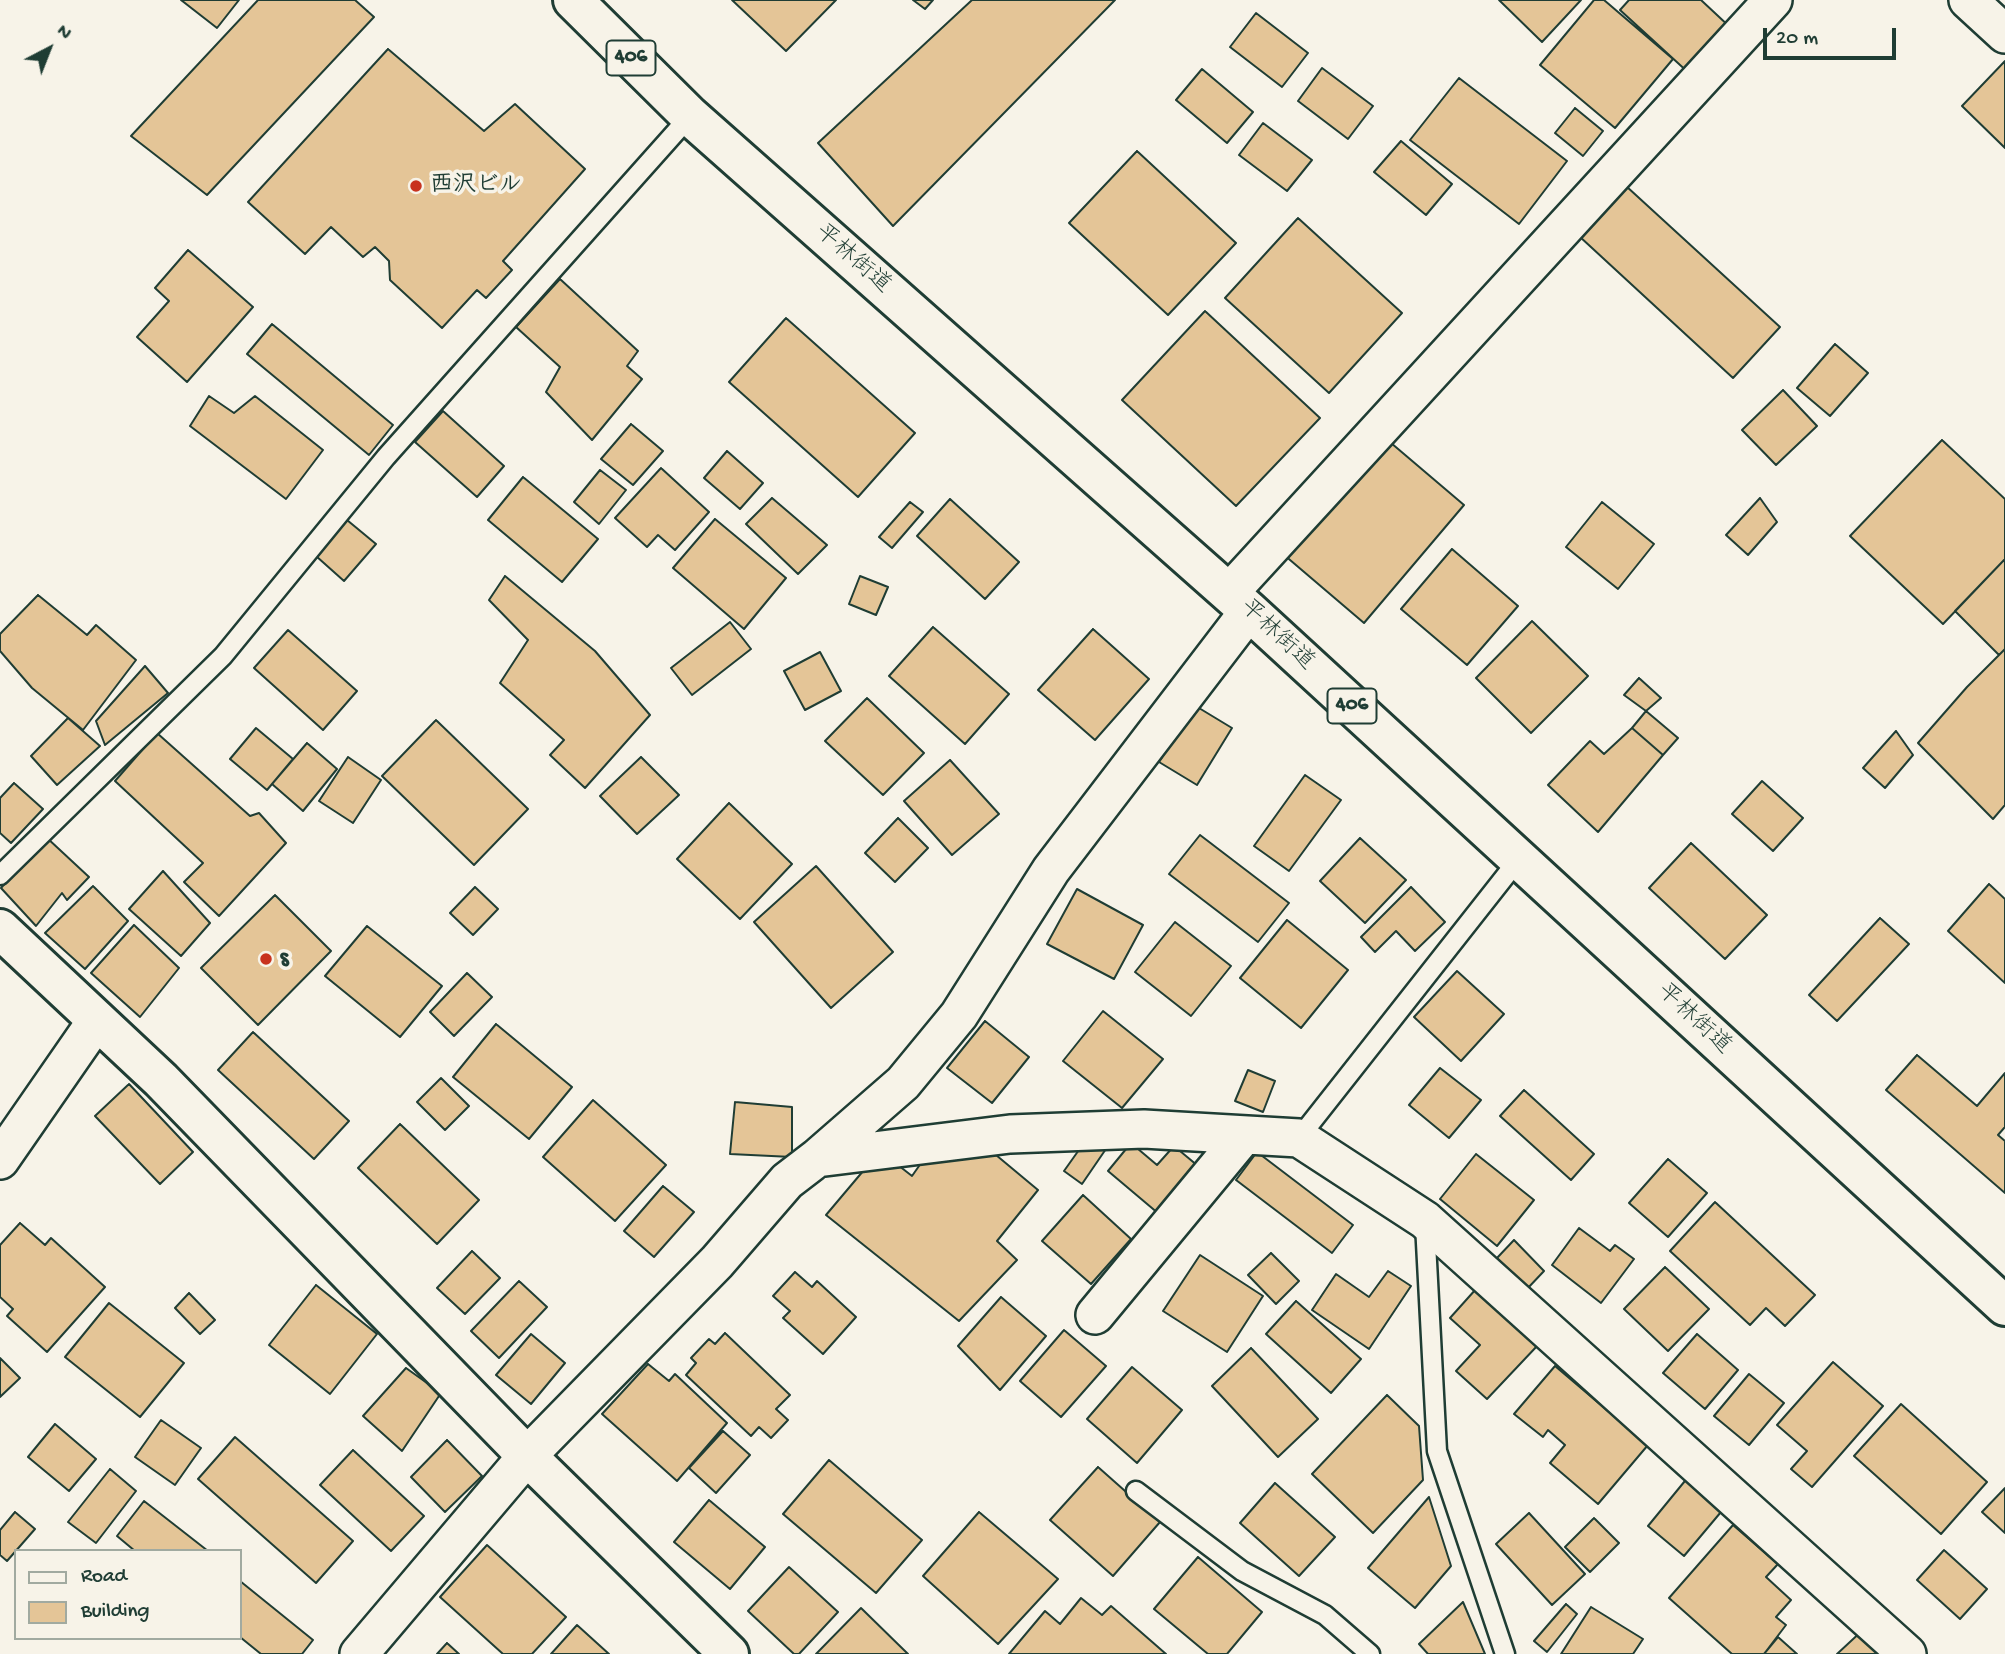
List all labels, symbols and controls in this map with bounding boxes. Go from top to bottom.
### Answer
north arrow [14,14,84,84]
scale bar [1767,14,1900,58]
text: N [51,20,76,46]
text: 20 m [1776,27,1818,52]
road number: 406 [606,41,656,76]
place label: 西沢ビル [430,172,522,200]
marker: 西沢ビル [408,178,424,194]
street label: 平林街道 [808,219,896,301]
street label: 平林街道 [1233,595,1319,677]
road number: 406 [1328,688,1376,724]
place label: s [280,945,288,973]
marker: s [258,951,274,967]
street label: 平林街道 [1650,979,1736,1061]
legend [14,1549,242,1640]
text: Road [81,1565,127,1590]
text: Building [81,1600,150,1625]

